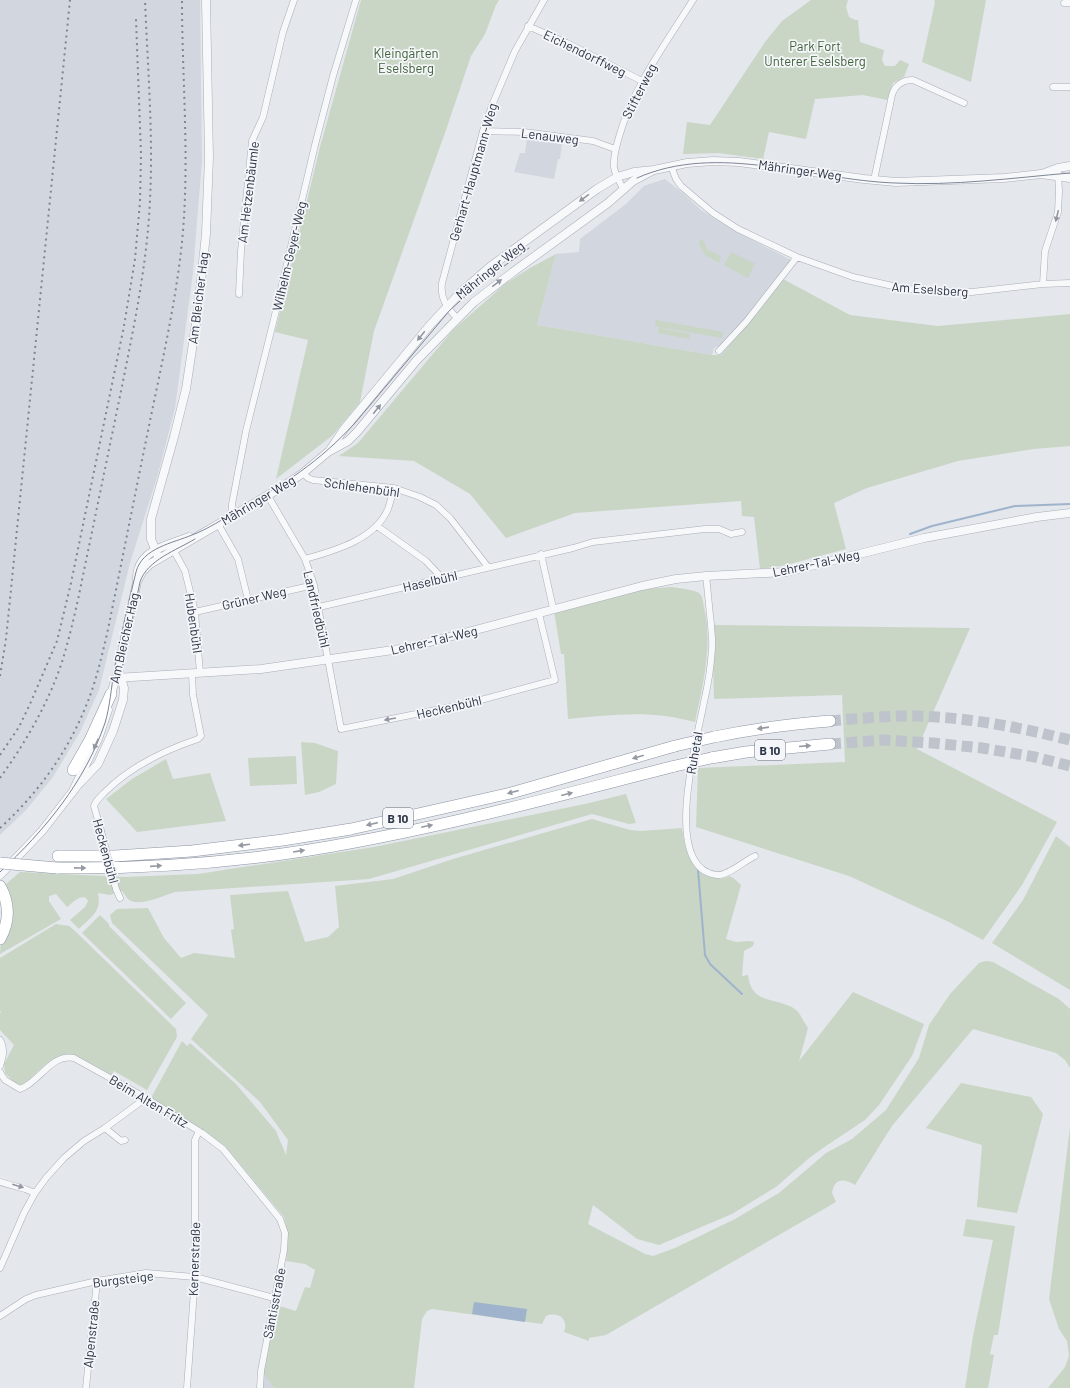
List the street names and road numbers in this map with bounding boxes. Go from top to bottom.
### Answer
street label: Eichendorffweg [541,26,629,80]
street label: Stifterweg [618,61,660,121]
street label: Gerhart-Hauptmann-Weg [446,101,500,243]
street label: Lenauweg [520,125,580,147]
street label: Am Hetzenbäumle [234,140,262,244]
street label: Mähringer Weg [757,156,843,184]
street label: Wilhelm-Geyer-Weg [269,199,309,312]
street label: Mähringer Weg [452,237,528,303]
street label: Am Bleicher Hag [184,251,212,345]
street label: Am Eselsberg [891,278,969,300]
street label: Mähringer Weg [218,472,298,528]
street label: Schlehenbühl [323,474,401,500]
street label: Lehrer-Tal-Weg [771,546,861,580]
street label: Haselbühl [401,567,459,595]
street label: Landfriedbühl [300,569,334,649]
street label: Grüner Weg [220,583,288,613]
street label: Am Bleicher Hag [106,591,142,685]
street label: Hubenbühl [182,592,206,654]
street label: Lehrer-Tal-Weg [389,622,479,658]
street label: Heckenbühl [415,692,483,722]
street label: Ruhetal [682,730,706,776]
road number: B 10 [755,740,785,760]
road number: B 10 [383,808,413,828]
street label: Heckenbühl [90,817,122,885]
street label: Beim Alten Fritz [107,1071,192,1131]
street label: Kernerstraße [185,1221,203,1296]
street label: Säntisstraße [259,1266,289,1340]
street label: Burgsteige [92,1267,154,1291]
street label: Alpenstraße [79,1299,103,1369]

